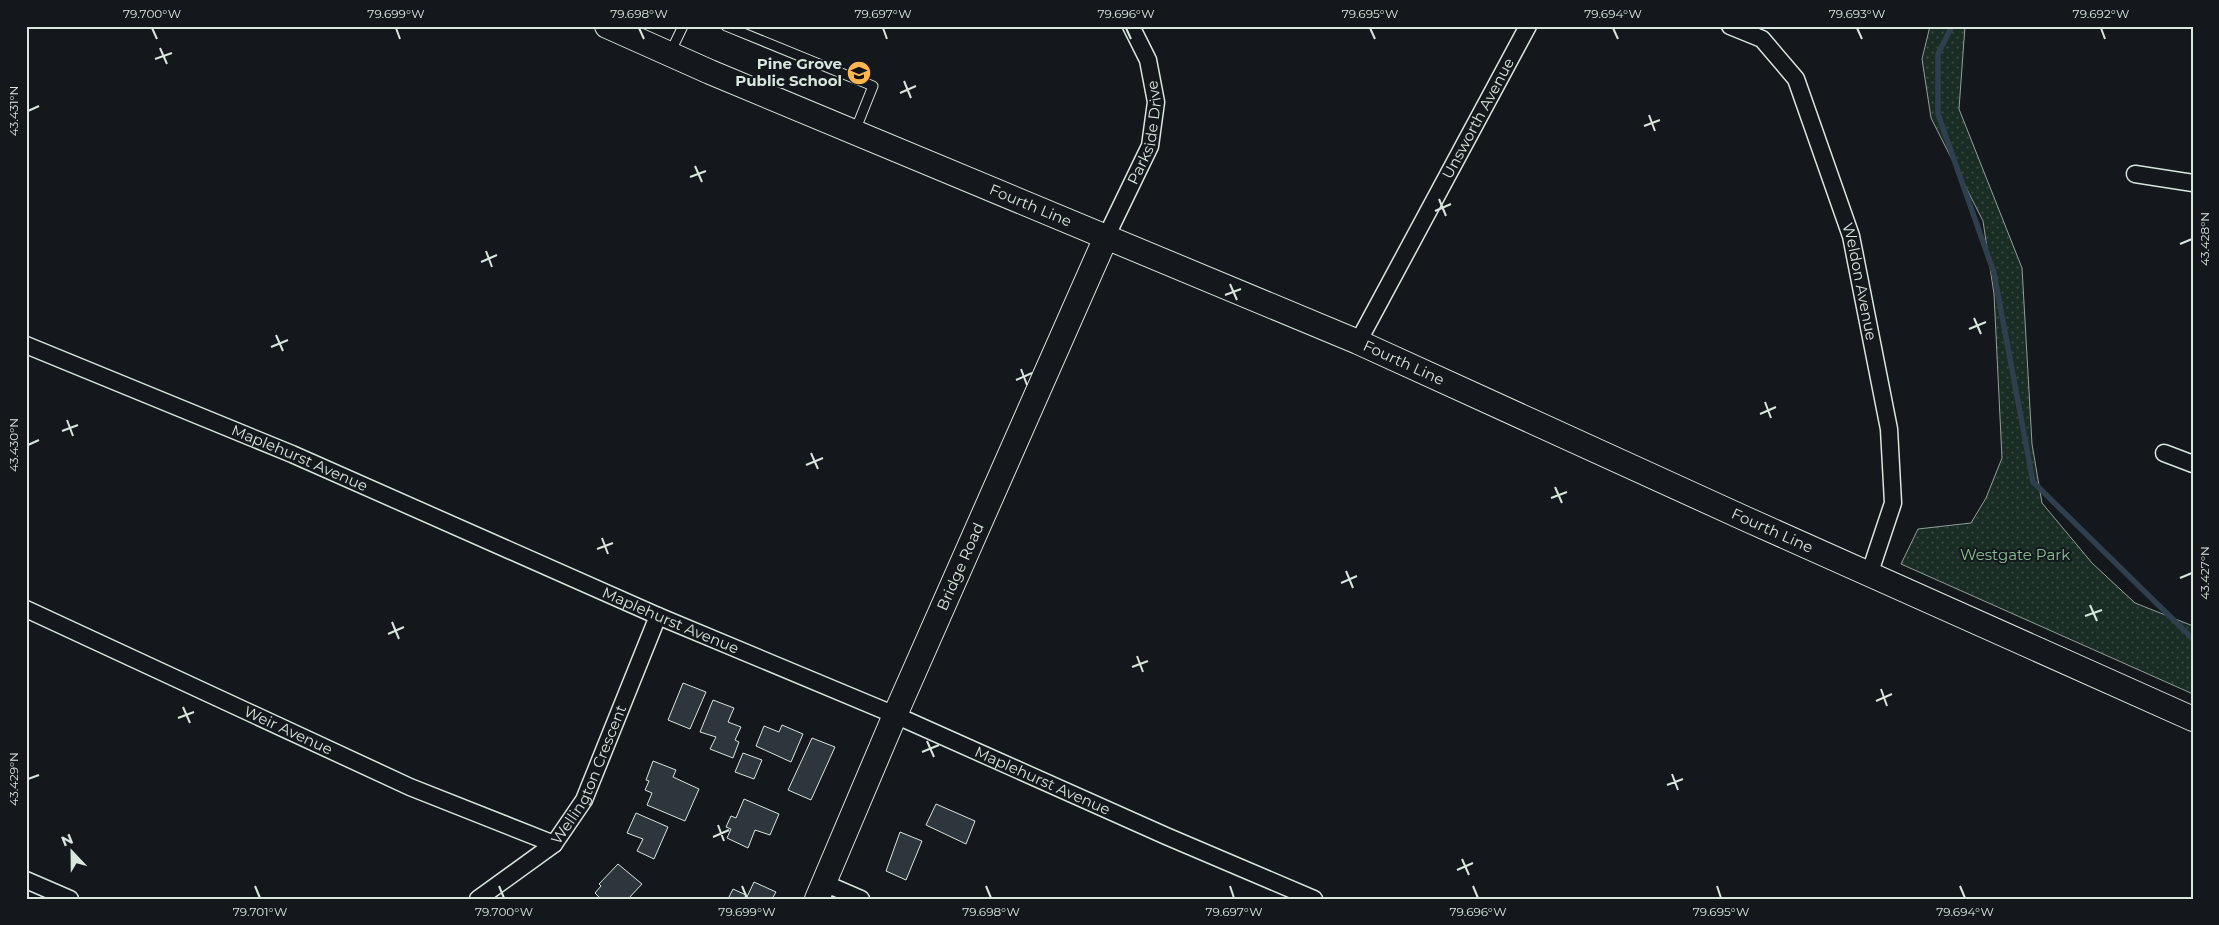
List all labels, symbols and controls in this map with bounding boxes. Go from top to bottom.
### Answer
text: 79.700°W [123,6,181,21]
text: 79.699°W [367,6,425,21]
text: 79.698°W [610,6,668,21]
text: 79.697°W [855,6,912,21]
text: 79.696°W [1097,6,1155,21]
text: 79.695°W [1342,6,1398,21]
text: 79.694°W [1584,6,1642,21]
text: 79.693°W [1829,6,1885,21]
text: 79.692°W [2073,6,2129,21]
place label: Pine Grove Public School [735,54,842,90]
street label: Unsworth Avenue [1438,54,1518,182]
school or university icon: Pine Grove Public School [846,60,872,86]
street label: Parkside Drive [1123,79,1165,188]
text: 43.431°N [6,86,21,136]
street label: Fourth Line [987,180,1075,231]
text: 43.428°N [2197,212,2212,266]
street label: Weldon Avenue [1838,220,1881,342]
street label: Fourth Line [1360,336,1448,389]
text: 43.430°N [6,418,21,472]
street label: Maplehurst Avenue [229,420,371,495]
street label: Fourth Line [1729,504,1816,557]
street label: Bridge Road [932,520,988,613]
park label: Westgate Park [1960,545,2070,564]
text: 43.427°N [2197,546,2212,600]
street label: Maplehurst Avenue [599,583,742,658]
street label: Weir Avenue [241,701,336,759]
street label: Wellington Crescent [547,702,630,848]
street label: Maplehurst Avenue [972,742,1113,819]
text: 43.429°N [6,752,21,806]
north arrow [48,828,98,878]
text: N [59,829,76,850]
text: 79.701°W [233,904,287,919]
text: 79.700°W [475,904,533,919]
text: 79.699°W [718,904,776,919]
text: 79.698°W [962,904,1020,919]
text: 79.697°W [1206,904,1263,919]
text: 79.696°W [1449,904,1507,919]
text: 79.695°W [1693,904,1749,919]
text: 79.694°W [1936,904,1994,919]

